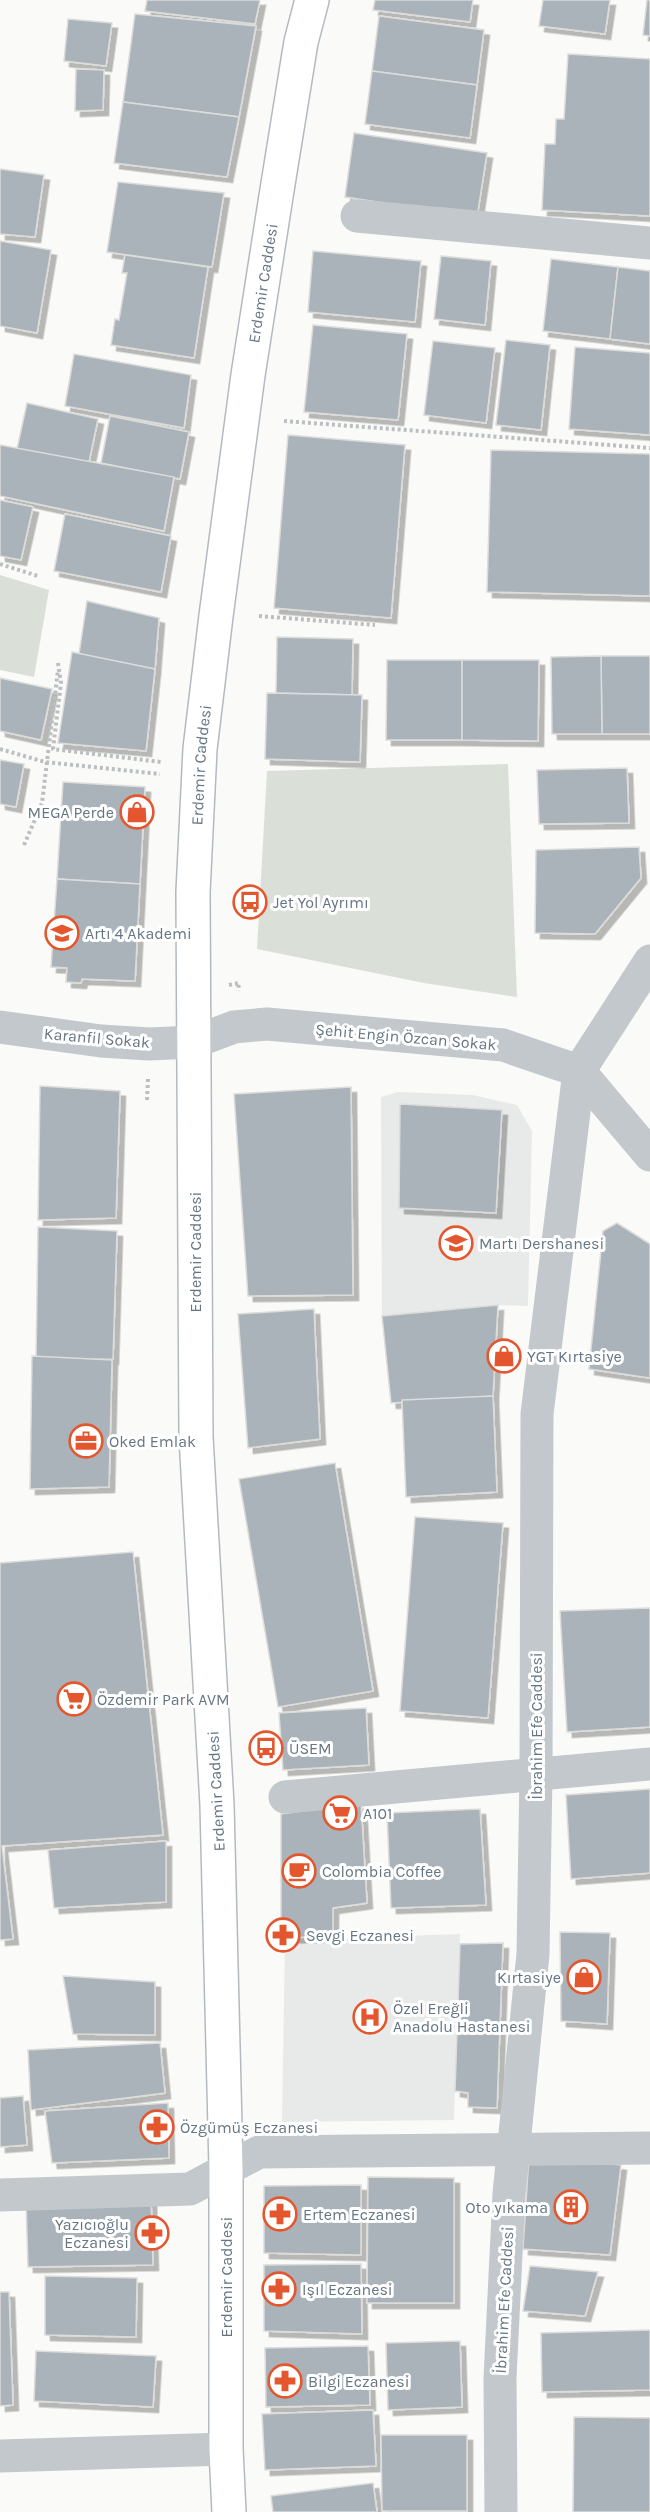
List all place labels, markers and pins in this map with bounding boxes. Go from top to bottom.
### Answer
shop icon: MEGA Perde [119,794,155,830]
place label: MEGA Perde [28,803,114,822]
bus stop icon: Jet Yol Ayrımı [232,884,268,920]
place label: Jet Yol Ayrımı [273,893,369,912]
school or university icon: Artı 4 Akademi [44,915,80,951]
place label: Artı 4 Akademi [85,924,192,943]
school or university icon: Martı Dershanesi [438,1225,474,1261]
place label: Martı Dershanesi [479,1234,604,1253]
shop icon: YGT Kırtasiye [486,1338,522,1374]
place label: YGT Kırtasiye [527,1347,622,1366]
office icon: Oked Emlak [68,1423,104,1459]
place label: Oked Emlak [109,1432,196,1451]
supermarket icon: Özdemir Park AVM [56,1681,92,1717]
place label: Özdemir Park AVM [97,1690,230,1709]
bus stop icon: ÜSEM [248,1730,284,1766]
place label: ÜSEM [289,1739,332,1758]
supermarket icon: A101 [322,1795,358,1831]
place label: A101 [363,1804,392,1823]
cafe icon: Colombia Coffee [281,1853,317,1889]
place label: Colombia Coffee [322,1862,442,1881]
pharmacy icon: Sevgi Eczanesi [265,1917,301,1953]
place label: Sevgi Eczanesi [306,1926,414,1945]
shop icon: Kırtasiye [566,1959,602,1995]
place label: Kırtasiye [497,1968,561,1987]
hospital icon: Özel Ereğli Anadolu Hastanesi [352,1999,388,2035]
place label: Özel Ereğli Anadolu Hastanesi [393,1999,531,2036]
pharmacy icon: Özgümüş Eczanesi [139,2109,175,2145]
place label: Özgümüş Eczanesi [180,2118,318,2137]
building icon: Oto yıkama [553,2189,589,2225]
pharmacy icon: Ertem Eczanesi [262,2196,298,2232]
place label: Oto yıkama [465,2198,548,2217]
place label: Ertem Eczanesi [303,2205,415,2224]
place label: Yazıcıoğlu Eczanesi [55,2215,129,2252]
pharmacy icon: Yazıcıoğlu Eczanesi [134,2215,170,2251]
pharmacy icon: Işıl Eczanesi [261,2271,297,2307]
place label: Işıl Eczanesi [302,2280,393,2299]
pharmacy icon: Bilgi Eczanesi [267,2363,303,2399]
place label: Bilgi Eczanesi [308,2372,410,2391]

